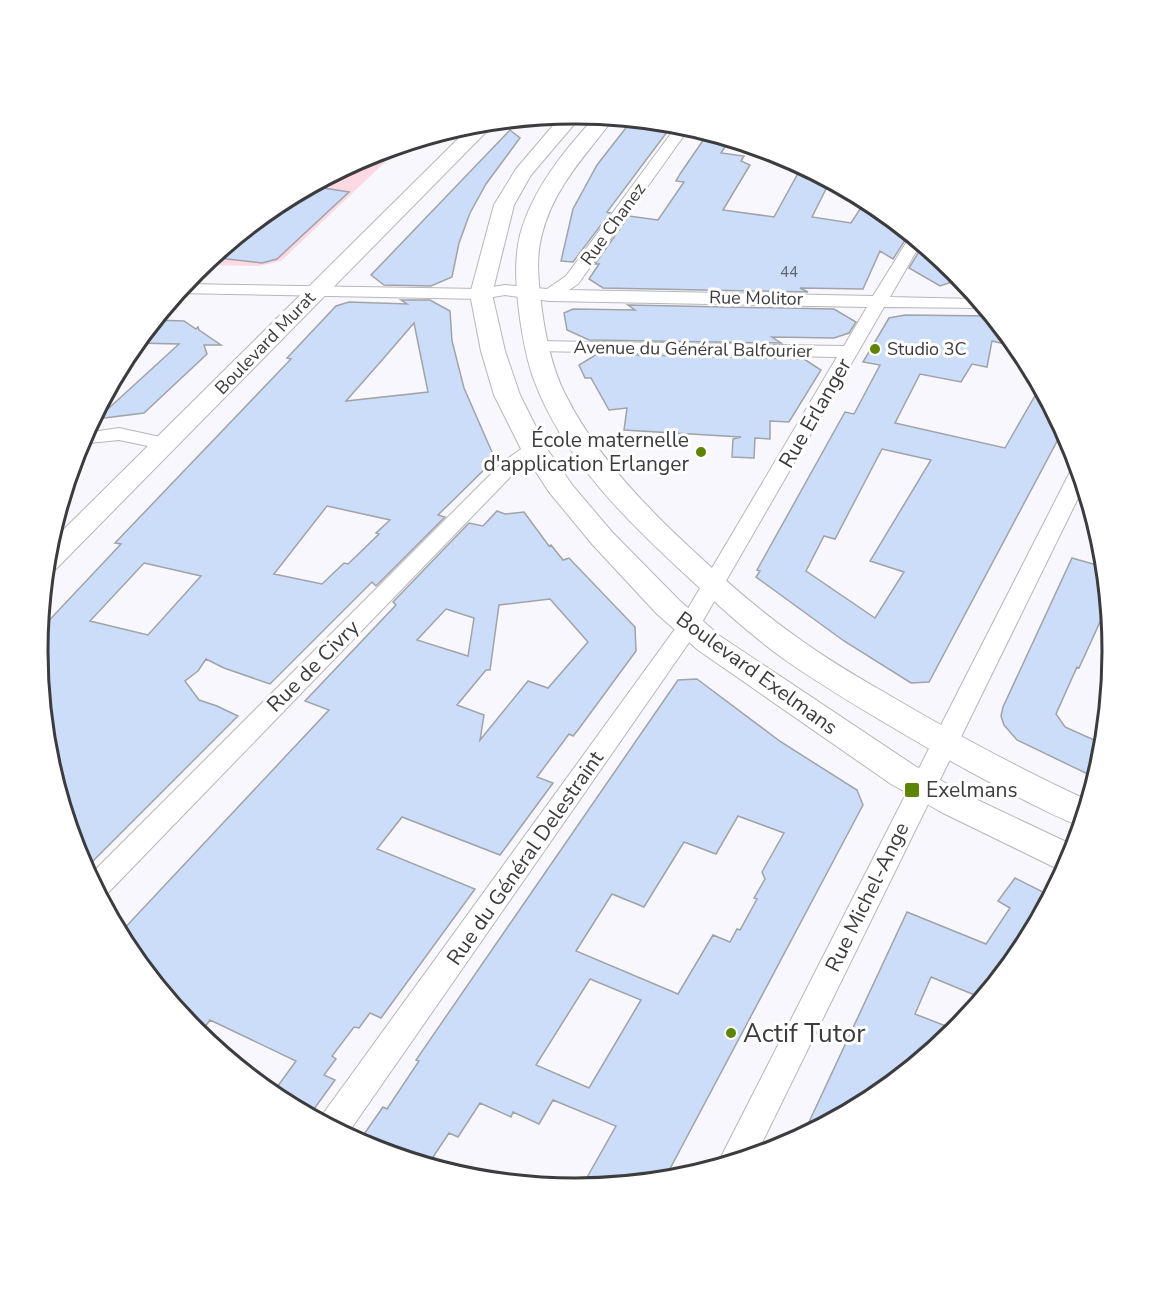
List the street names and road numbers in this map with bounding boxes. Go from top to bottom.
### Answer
street label: Rue Chanez [575,178,651,270]
street label: Rue Molitor [709,285,804,311]
street label: Boulevard Murat [210,286,321,400]
street label: Avenue du Général Balfourier [573,335,813,363]
street label: Rue Erlanger [772,353,858,473]
street label: Boulevard Exelmans [671,605,843,741]
street label: Rue de Civry [261,614,365,718]
street label: Rue du Général Delestraint [440,745,610,971]
street label: Rue Michel-Ange [819,817,915,977]

